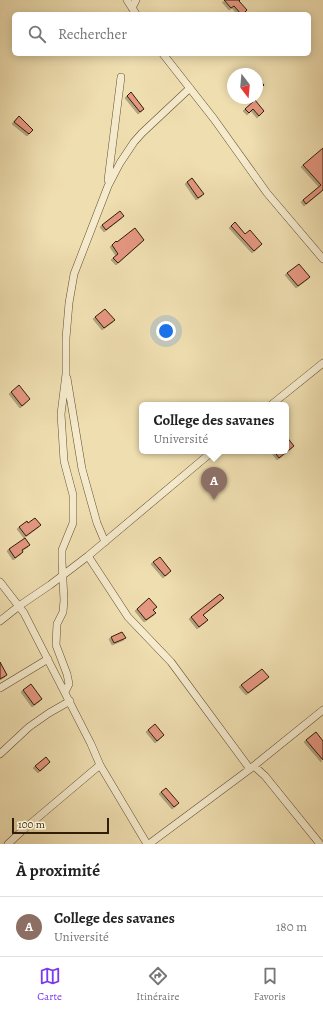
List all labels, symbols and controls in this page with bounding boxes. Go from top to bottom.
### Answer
search box [12,12,311,56]
icon: search [26,23,48,45]
text: Rechercher [58,24,127,44]
north arrow [227,68,263,104]
your location [156,321,176,341]
popup [139,402,289,454]
text: College des savanes [154,410,274,430]
text: Université [154,430,208,447]
pin: A [201,467,227,500]
scale bar [12,816,109,835]
text: 100 m [18,817,45,832]
text: À proximité [16,859,100,882]
text: College des savanes [54,908,175,928]
text: A [25,918,33,935]
text: 180 m [276,918,307,935]
text: Université [54,928,109,945]
tab: Carte [37,965,62,1004]
tab: Itinéraire [136,965,179,1004]
tab: Favoris [254,965,286,1004]

